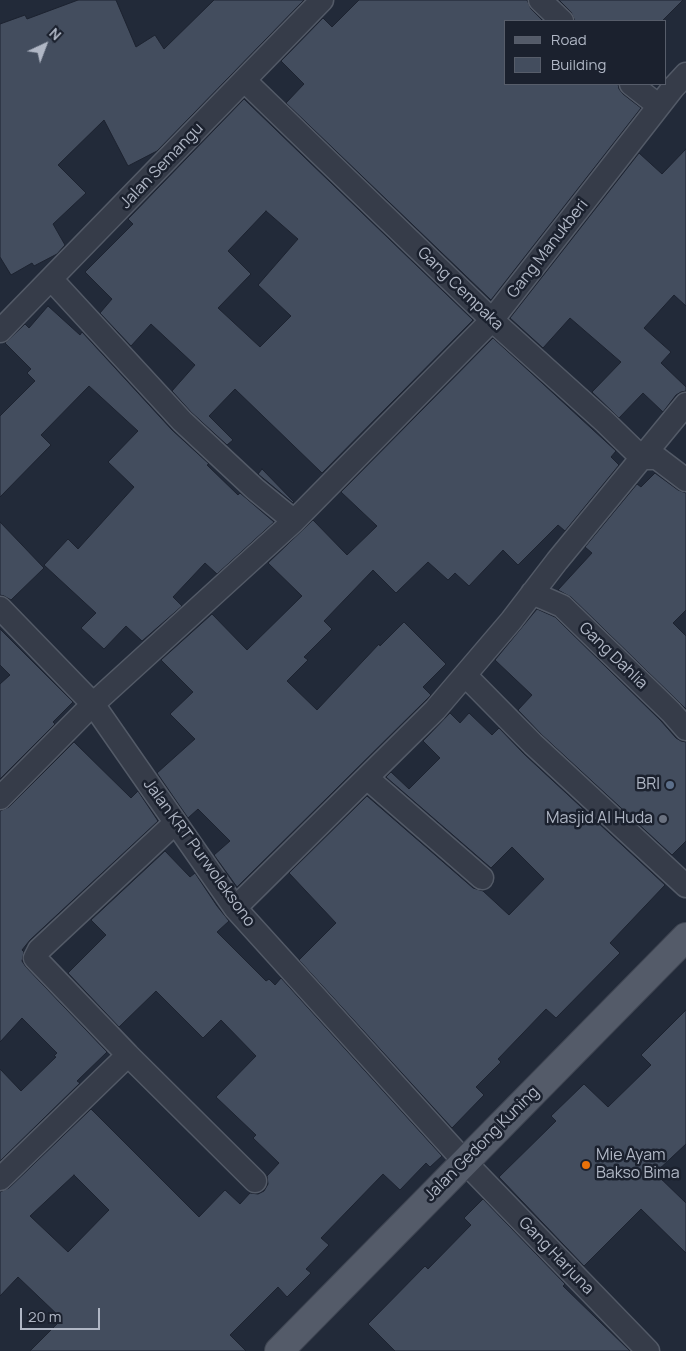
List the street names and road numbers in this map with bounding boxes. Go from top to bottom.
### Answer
street label: Jalan Semangu [116,119,208,213]
street label: Gang Manukberi [504,196,592,302]
street label: Gang Cempaka [413,243,507,335]
street label: Gang Dahlia [575,619,651,693]
street label: Jalan KRT Purwoleksono [139,775,259,931]
street label: Jalan Gedong Kuning [421,1083,543,1205]
street label: Gang Harjuna [514,1213,598,1299]

